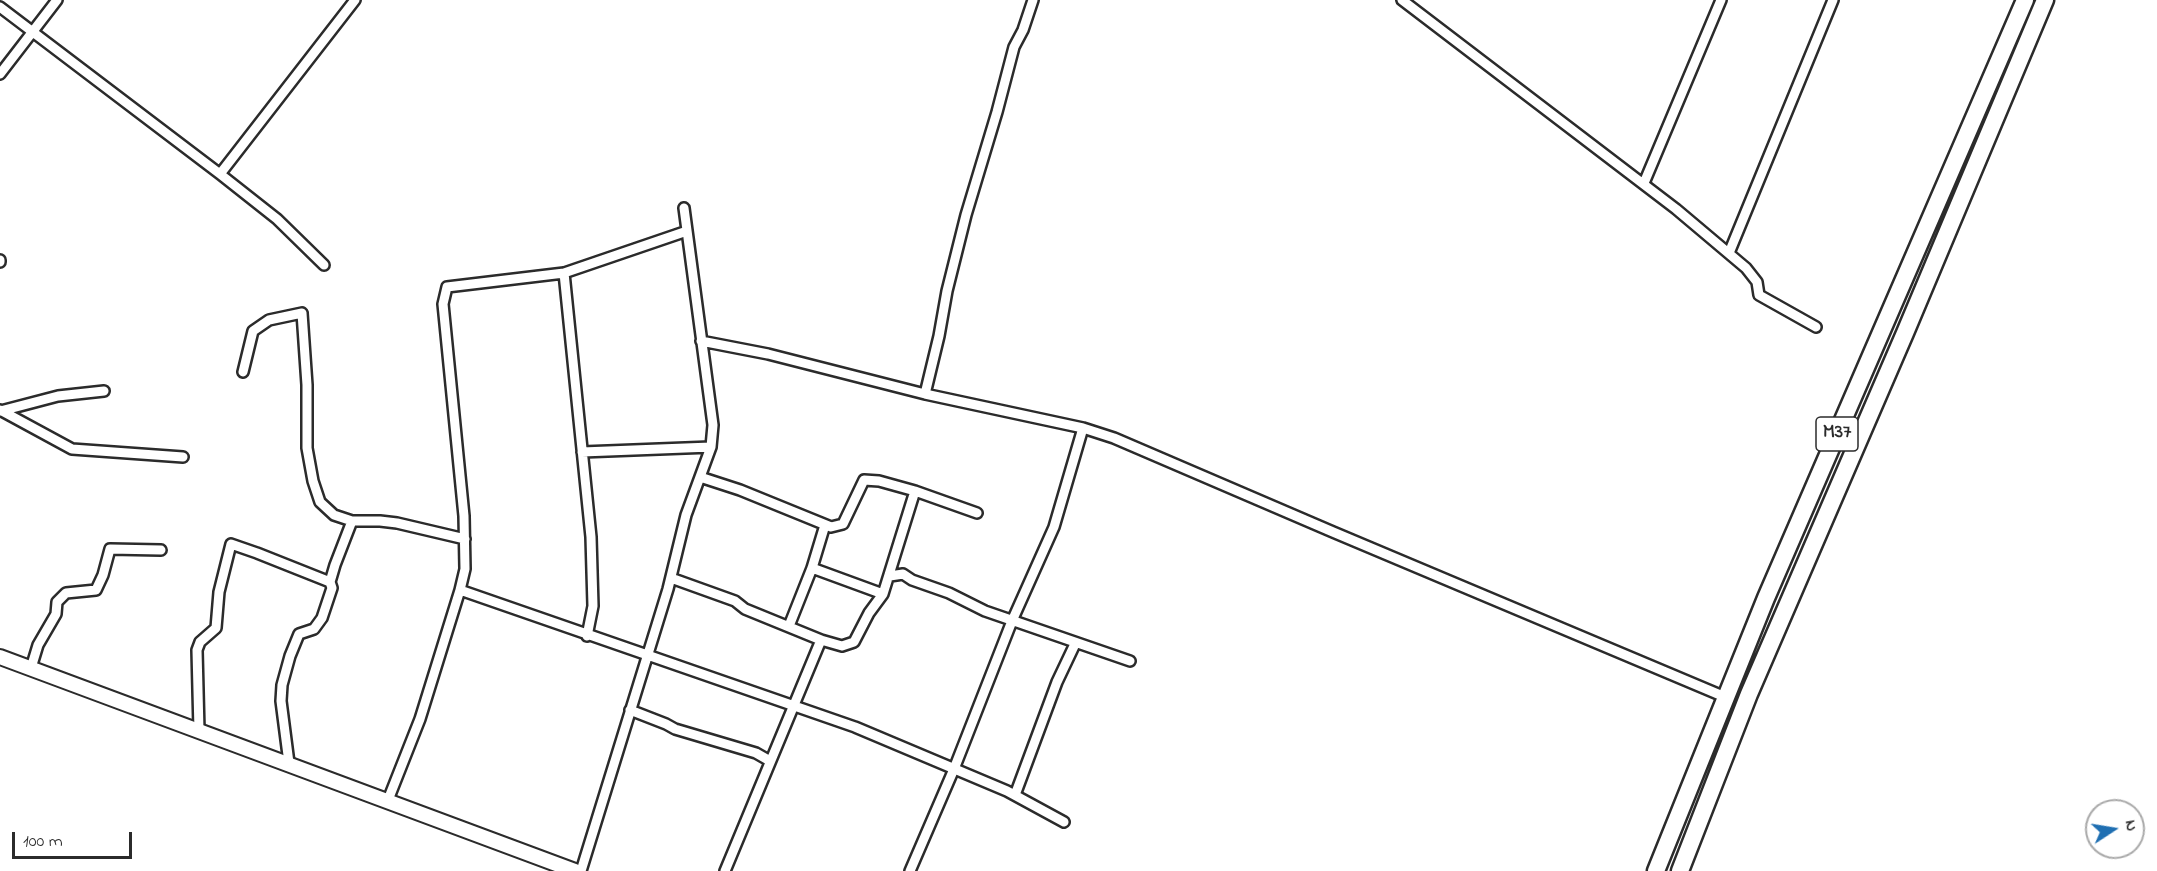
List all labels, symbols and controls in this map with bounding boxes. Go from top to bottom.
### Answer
road number: M37 [1816,417,1858,451]
north arrow [2085,799,2145,859]
text: N [2118,818,2144,833]
scale bar [15,820,135,858]
text: 100 m [23,829,63,855]

